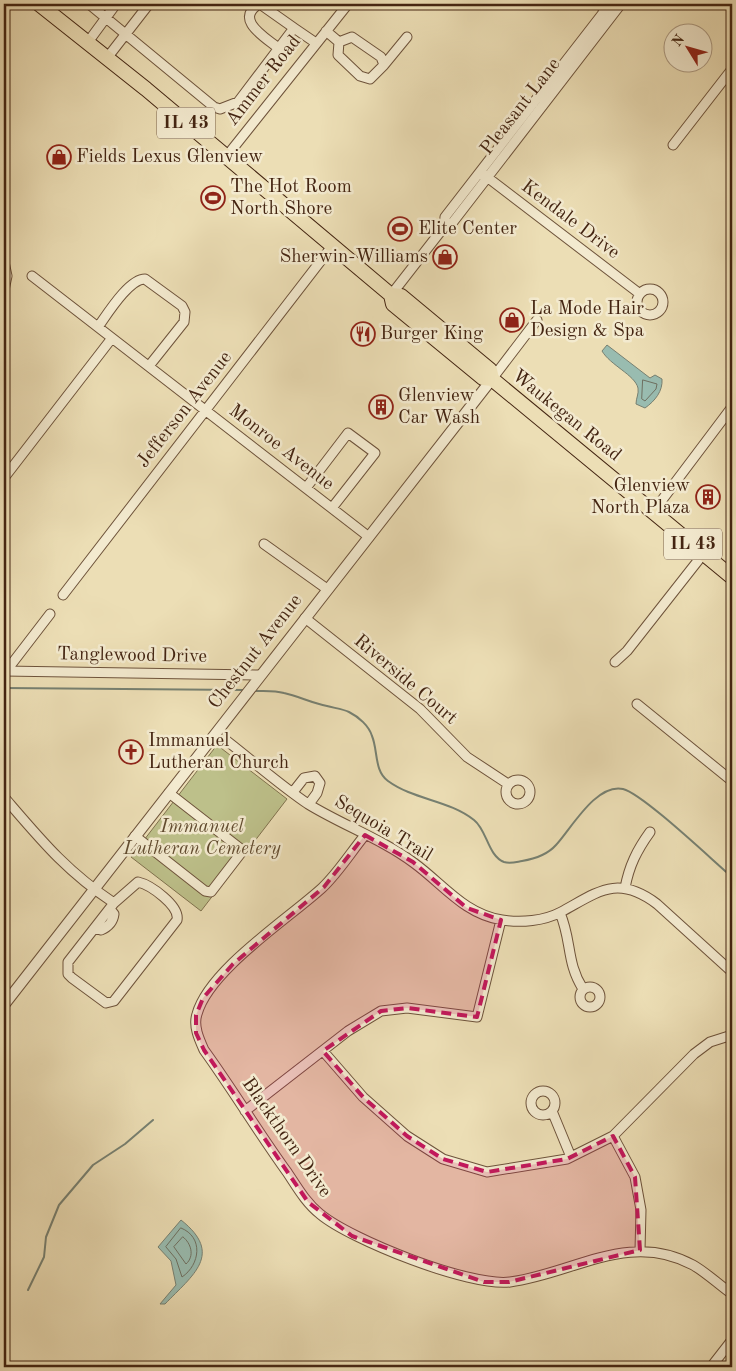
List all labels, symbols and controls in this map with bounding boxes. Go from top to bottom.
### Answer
north arrow [664,22,714,72]
street label: Ammer Road [223,32,305,130]
text: N [670,32,687,49]
street label: Pleasant Lane [477,55,565,159]
road number: IL 43 [157,108,215,138]
shop icon: Fields Lexus Glenview [46,144,72,170]
place label: Fields Lexus Glenview [76,148,263,167]
street label: Kendale Drive [517,177,623,263]
place label: The Hot Room North Shore [230,178,352,219]
sports icon: The Hot Room North Shore [200,185,226,211]
sports icon: Elite Center [387,216,413,242]
place label: Elite Center [418,220,517,239]
shop icon: Sherwin-Williams [432,244,458,270]
place label: Sherwin-Williams [279,248,428,267]
place label: La Mode Hair Design & Spa [530,300,645,341]
shop icon: La Mode Hair Design & Spa [499,307,525,333]
restaurant icon: Burger King [350,321,376,347]
place label: Burger King [380,325,484,344]
street label: Jefferson Avenue [134,348,236,472]
street label: Waukegan Road [508,366,624,466]
place label: Glenview Car Wash [398,387,480,428]
building icon: Glenview Car Wash [368,394,394,420]
street label: Monroe Avenue [225,401,337,495]
place label: Glenview North Plaza [591,477,691,518]
building icon: Glenview North Plaza [695,484,721,510]
road number: IL 43 [664,528,722,560]
street label: Chestnut Avenue [206,591,306,713]
street label: Riverside Court [350,631,460,729]
street label: Tanglewood Drive [57,645,207,667]
place label: Immanuel Lutheran Church [148,732,289,773]
church icon: Immanuel Lutheran Church [118,739,144,765]
street label: Sequoia Trail [331,792,435,866]
park label: Immanuel Lutheran Cemetery [122,818,281,859]
street label: Blackthorn Drive [238,1075,334,1201]

